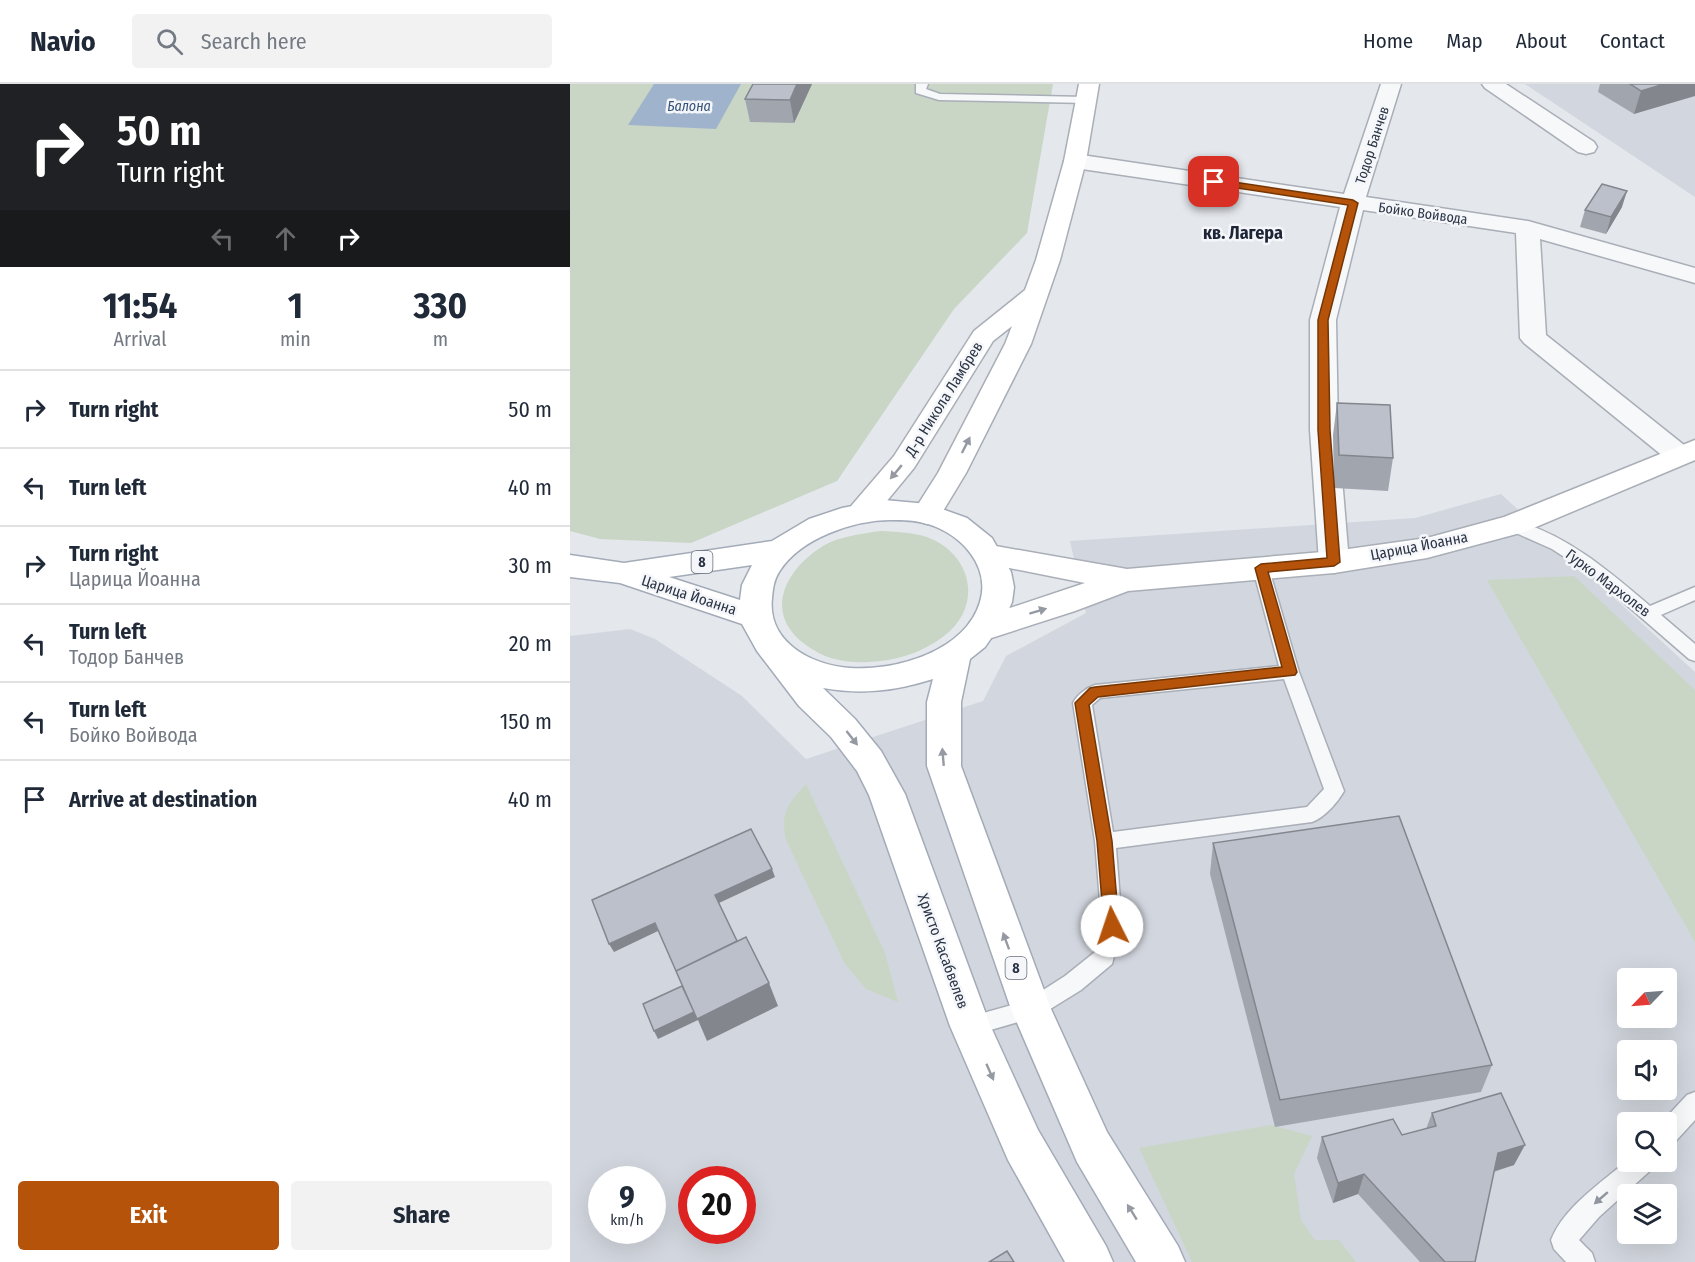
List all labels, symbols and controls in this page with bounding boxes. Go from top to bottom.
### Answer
search box [132,14,552,68]
text: Navio [30,25,96,58]
icon: search [153,25,186,58]
text: Search here [201,28,307,55]
text: Home [1363,28,1413,54]
text: Map [1446,28,1483,54]
text: About [1516,28,1567,54]
text: Contact [1600,28,1665,54]
water label: Балона [667,98,711,115]
street label: Тодор Банчев [1352,104,1393,186]
text: 50 m [117,106,201,156]
icon: right [18,108,96,186]
pin [1188,156,1239,207]
text: Turn right [117,157,225,189]
icon: arrive [1197,165,1230,198]
street label: Бойко Войвода [1377,199,1469,228]
icon: left [206,222,239,255]
icon: ahead [269,222,302,255]
icon: right [332,222,365,255]
district label: кв. Лагера [1203,222,1283,244]
text: 11:54 [103,284,177,328]
text: 1 [288,284,303,328]
text: 330 [414,284,467,328]
text: Arrival [113,327,166,351]
text: min [280,327,311,351]
text: m [433,327,448,351]
street label: Д-р Никола Ламбрев [901,338,987,460]
icon: right [18,393,51,426]
text: Turn right [69,396,158,423]
text: 50 m [508,396,552,423]
one-way arrow [961,436,971,453]
one-way arrow [890,464,903,479]
icon: left [18,471,51,504]
text: Turn left [69,474,147,501]
text: 40 m [508,474,552,501]
street label: Царица Йоанна [1369,528,1469,564]
text: Turn right [69,540,158,567]
street label: Гурко Мархолев [1562,545,1654,621]
icon: right [18,549,51,582]
road number: 8 [692,551,712,573]
text: 30 m [509,552,552,579]
text: Царица Йоанна [69,567,201,591]
street label: Царица Йоанна [639,571,739,619]
one-way arrow [1029,606,1047,616]
text: Turn left [69,618,147,645]
icon: left [18,627,51,660]
text: 20 m [509,630,552,657]
text: Тодор Банчев [69,645,184,669]
text: Turn left [69,696,147,723]
icon: left [18,705,51,738]
text: 150 m [500,708,552,735]
text: Бойко Войвода [69,723,198,747]
one-way arrow [845,731,857,746]
one-way arrow [938,747,948,766]
icon: arrive [18,783,51,816]
text: Arrive at destination [69,786,257,813]
text: 40 m [508,786,552,813]
street label: Христо Касабвелев [914,891,972,1011]
position arrow [1080,894,1144,958]
one-way arrow [1001,932,1011,950]
road number: 8 [1006,957,1026,979]
north arrow [1617,968,1677,1028]
map controls [1617,968,1677,1244]
button: sound [1617,1040,1677,1100]
one-way arrow [986,1064,995,1081]
button: search [1617,1112,1677,1172]
speed limit sign: 20 [678,1166,756,1244]
text: 9 [619,1180,635,1216]
button: Exit [18,1181,279,1250]
button: Share [291,1181,552,1250]
button: layers [1617,1184,1677,1244]
one-way arrow [1594,1191,1609,1204]
one-way arrow [1126,1204,1137,1220]
text: km/h [610,1211,644,1229]

